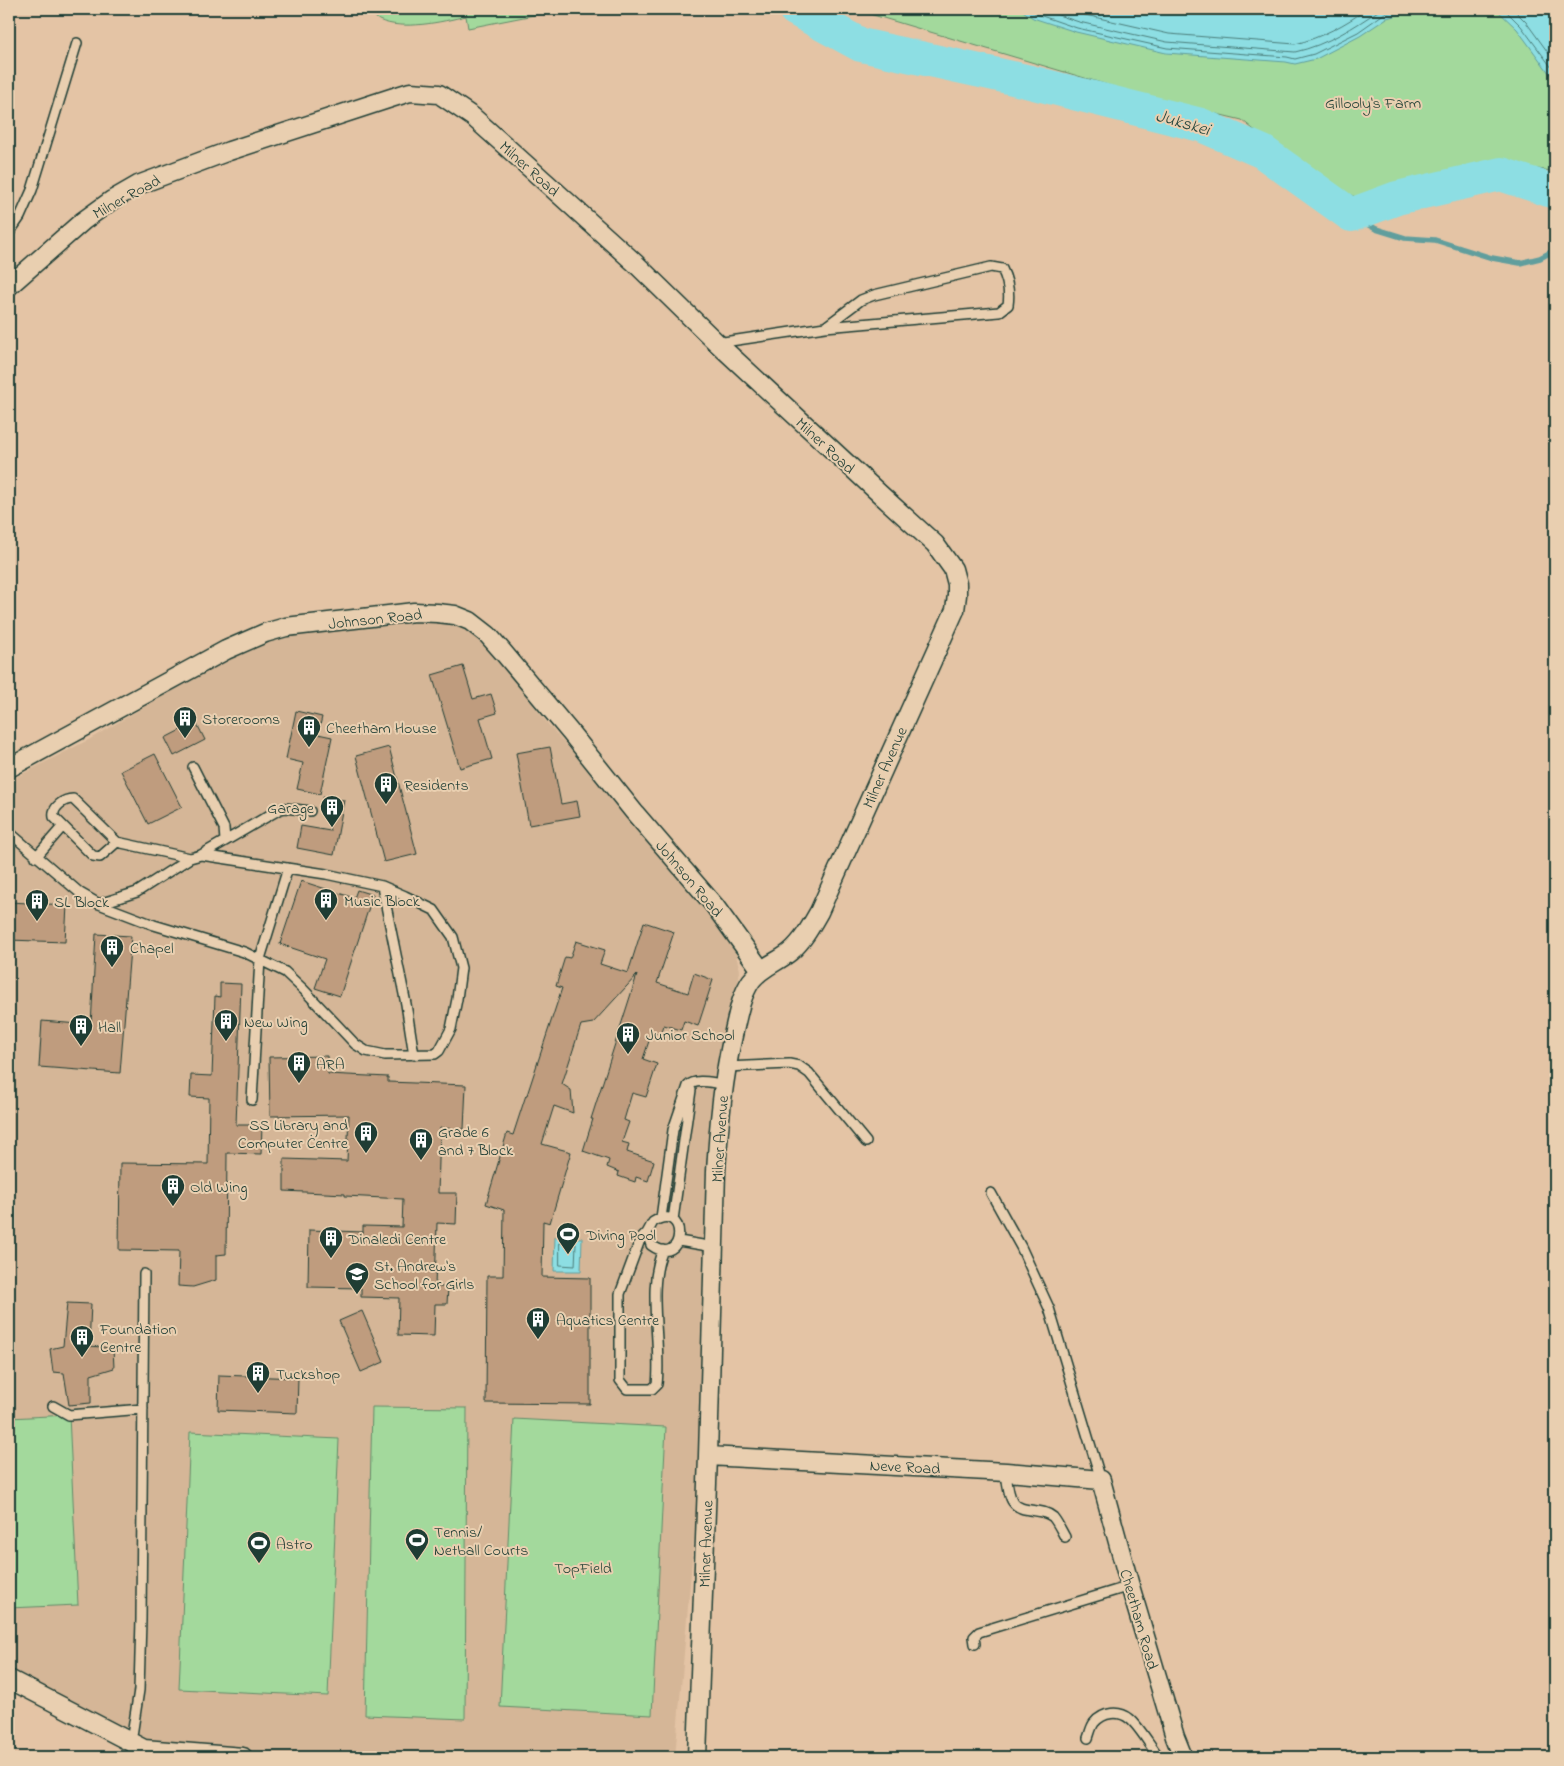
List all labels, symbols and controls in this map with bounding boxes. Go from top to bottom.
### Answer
park label: Gillooly's Farm [1325,92,1421,116]
water label: Jukskei [1152,104,1214,145]
street label: Milner Road [493,136,564,203]
street label: Milner Road [89,169,165,226]
street label: Milner Road [789,412,860,481]
street label: Johnson Road [327,603,423,637]
building icon: Storerooms [172,705,198,739]
place label: Storerooms [202,708,280,732]
building icon: Cheetham House [296,714,322,748]
place label: Cheetham House [326,717,438,741]
street label: Milner Avenue [857,722,915,812]
building icon: Residents [373,771,399,805]
place label: Residents [404,774,469,798]
building icon: Garage [319,794,345,828]
place label: Garage [267,797,315,821]
street label: Johnson Road [649,835,728,923]
building icon: Music Block [313,887,339,921]
building icon: SL Block [24,888,50,922]
place label: Music Block [344,890,421,914]
place label: SL Block [54,891,110,915]
building icon: Chapel [99,934,125,968]
place label: Chapel [130,937,174,961]
building icon: New Wing [213,1008,239,1042]
place label: New Wing [244,1011,308,1035]
building icon: Hall [68,1013,94,1047]
place label: Hall [98,1016,122,1040]
building icon: Junior School [615,1021,641,1055]
place label: Junior School [646,1024,735,1048]
building icon: ARA [286,1050,312,1084]
place label: ARA [316,1053,345,1077]
street label: Milner Avenue [706,1094,736,1183]
place label: SS Library and Computer Centre [238,1114,349,1156]
building icon: SS Library and Computer Centre [353,1120,379,1154]
place label: Grade 6 and 7 Block [438,1121,514,1163]
building icon: Grade 6 and 7 Block [408,1127,434,1161]
building icon: Old Wing [160,1173,186,1207]
place label: Old Wing [190,1176,247,1200]
sports icon: Diving Pool [555,1221,581,1255]
place label: Diving Pool [585,1224,656,1248]
building icon: Dinaledi Centre [318,1225,344,1259]
place label: Dinaledi Centre [347,1228,447,1252]
place label: St. Andrew's School for Girls [374,1255,474,1297]
school or university icon: St. Andrew's School for Girls [344,1261,370,1295]
building icon: Aquatics Centre [525,1306,551,1340]
place label: Aquatics Centre [556,1309,660,1333]
place label: Foundation Centre [99,1318,176,1360]
building icon: Foundation Centre [69,1324,95,1358]
building icon: Tuckshop [245,1360,271,1394]
place label: Tuckshop [276,1363,340,1387]
street label: Neve Road [869,1454,941,1482]
street label: Milner Avenue [693,1499,721,1588]
place label: Tennis/ Netball Courts [434,1521,529,1563]
sports icon: Tennis/ Netball Courts [404,1527,430,1561]
sports icon: Astro [246,1530,272,1564]
place label: Astro [276,1533,313,1557]
park label: TopField [554,1557,612,1581]
street label: Cheetham Road [1112,1566,1164,1673]

